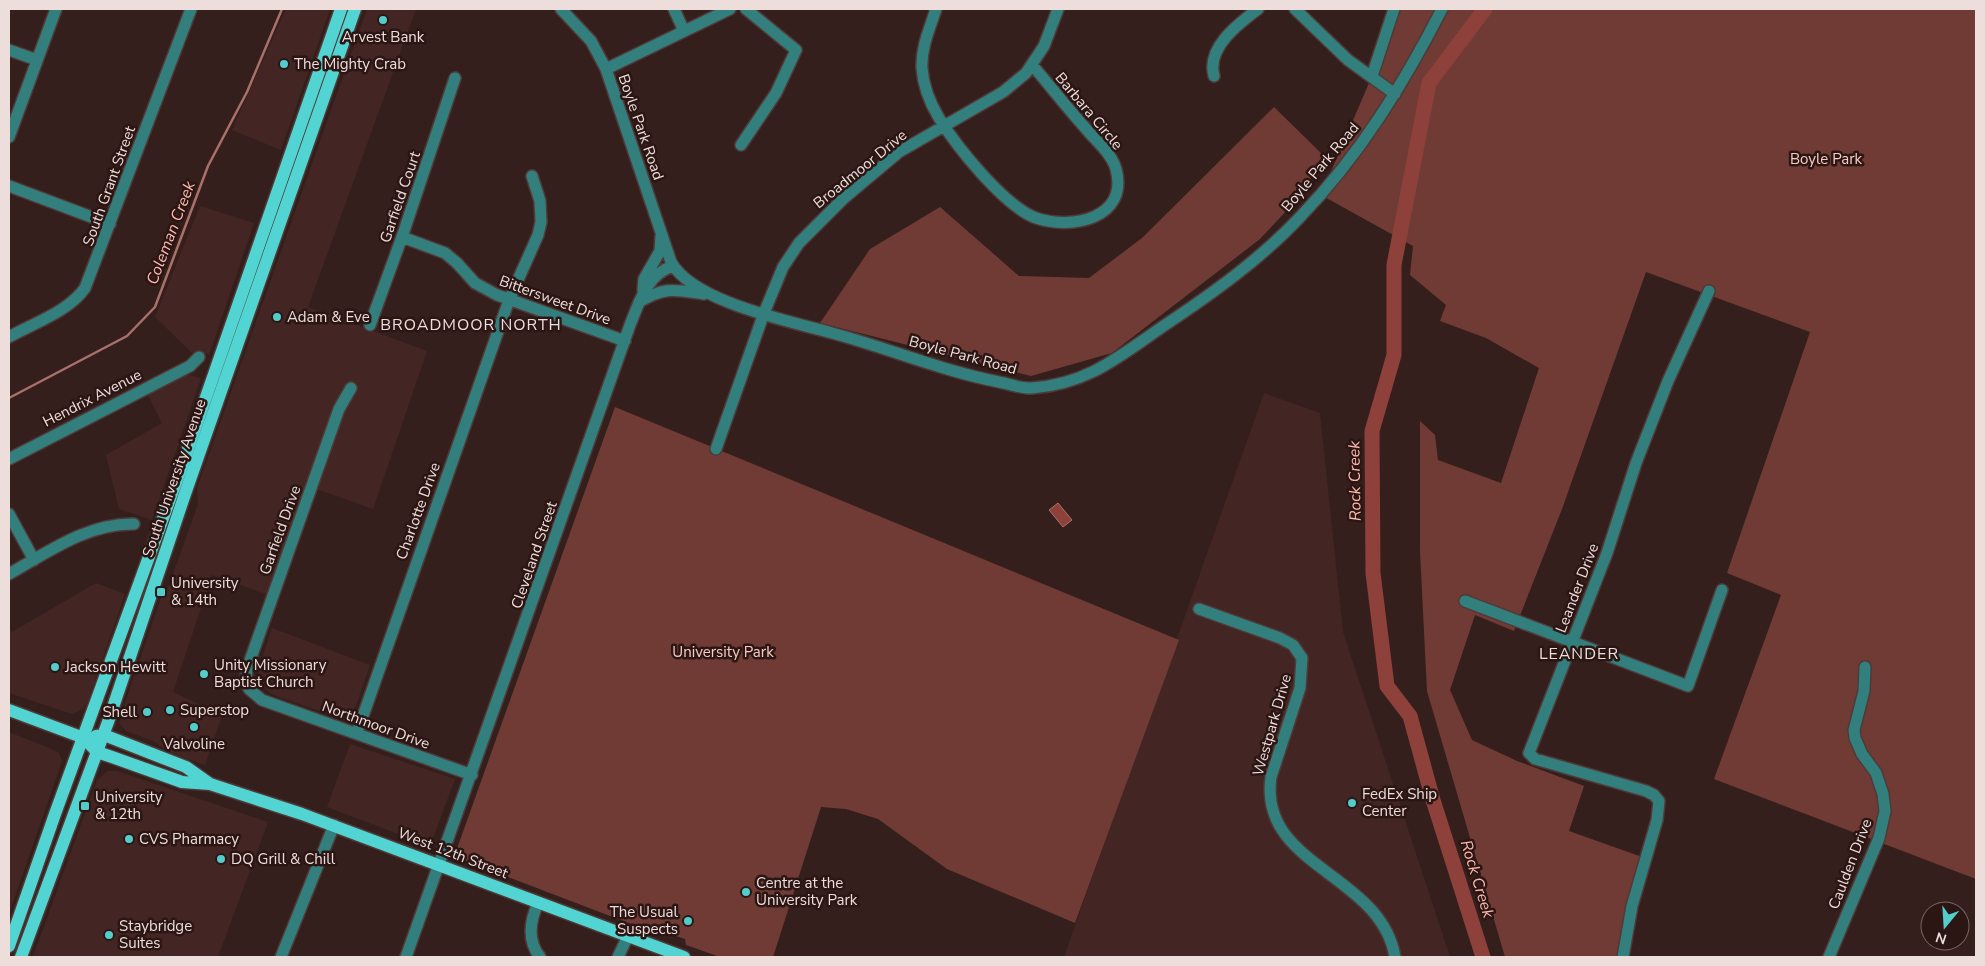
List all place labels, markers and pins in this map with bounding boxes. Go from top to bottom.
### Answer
marker: Arvest Bank [377,14,389,26]
place label: Arvest Bank [342,27,425,47]
place label: The Mighty Crab [294,54,406,74]
marker: The Mighty Crab [278,58,290,70]
place label: Adam & Eve [287,307,370,327]
marker: Adam & Eve [271,311,283,323]
place label: University & 14th [171,573,239,610]
marker: University & 14th [155,586,167,598]
place label: Unity Missionary Baptist Church [214,655,327,692]
place label: Jackson Hewitt [64,657,166,677]
marker: Jackson Hewitt [49,661,61,673]
marker: Unity Missionary Baptist Church [198,668,210,680]
place label: Superstop [180,700,249,720]
place label: Shell [102,702,138,722]
marker: Superstop [164,704,176,716]
marker: Shell [141,706,153,718]
marker: Valvoline [188,721,200,733]
place label: Valvoline [162,734,225,754]
place label: FedEx Ship Center [1362,784,1437,821]
place label: University & 12th [95,787,163,824]
marker: FedEx Ship Center [1346,797,1358,809]
marker: University & 12th [79,800,91,812]
place label: CVS Pharmacy [139,829,239,849]
marker: CVS Pharmacy [123,833,135,845]
place label: DQ Grill & Chill [231,849,336,869]
marker: DQ Grill & Chill [215,853,227,865]
place label: Centre at the University Park [756,873,858,910]
marker: Centre at the University Park [740,886,752,898]
place label: The Usual Suspects [610,902,679,939]
marker: The Usual Suspects [682,915,694,927]
place label: Staybridge Suites [119,916,192,953]
marker: Staybridge Suites [103,929,115,941]

